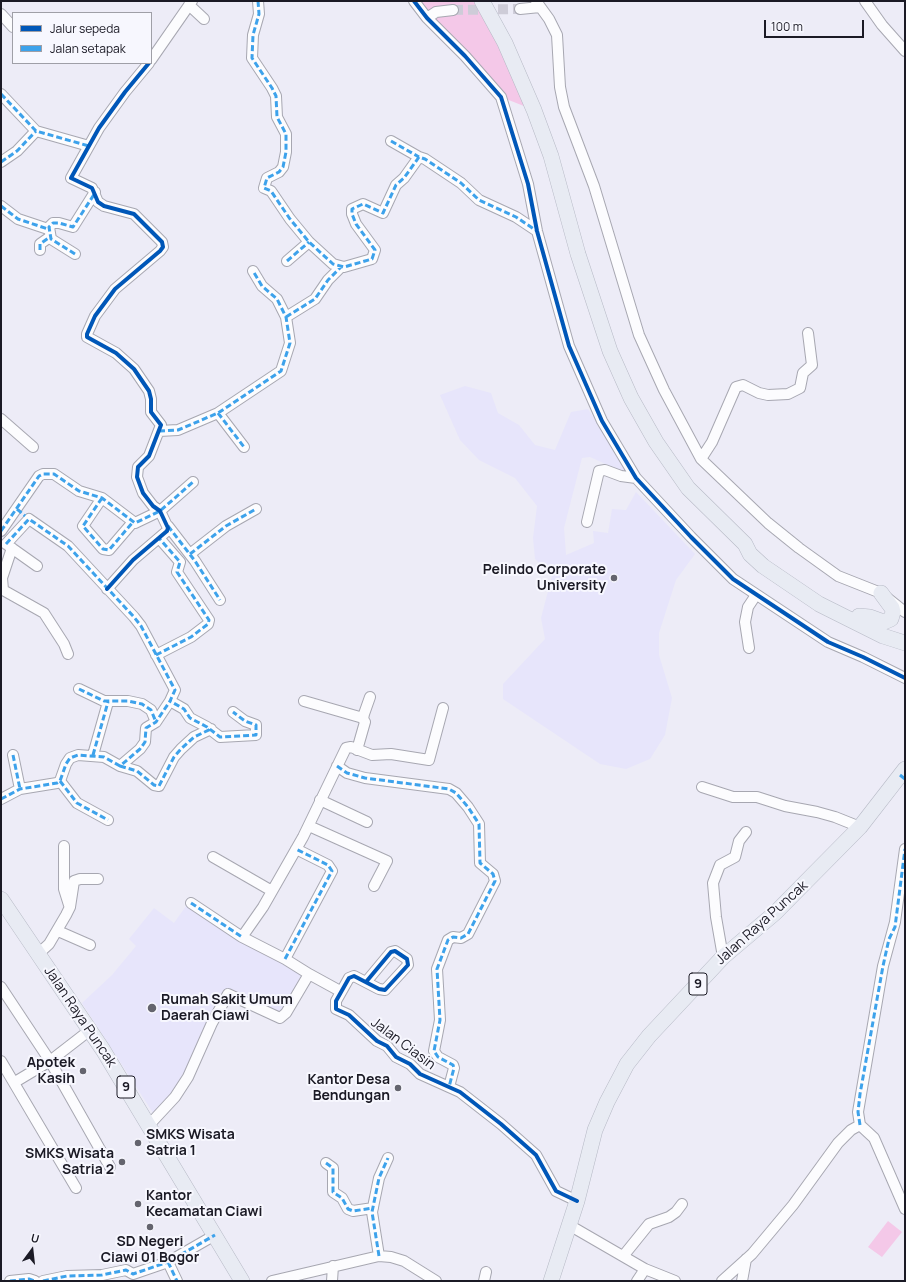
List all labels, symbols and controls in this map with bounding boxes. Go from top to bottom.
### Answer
legend [12,12,152,64]
scale bar [766,12,866,38]
text: 100 m [771,18,803,35]
text: Jalur sepeda [50,20,120,37]
text: Jalan setapak [50,40,126,57]
place label: Pelindo Corporate University [483,562,606,594]
marker: Pelindo Corporate University [609,573,619,583]
street label: Jalan Raya Puncak [713,877,811,969]
street label: Jalan Raya Puncak [40,963,120,1071]
road number: 9 [689,973,707,995]
place label: Rumah Sakit Umum Daerah Ciawi [161,992,293,1024]
marker: Rumah Sakit Umum Daerah Ciawi [146,1002,158,1014]
street label: Jalan Ciasin [367,1014,439,1074]
place label: Apotek Kasih [27,1055,75,1088]
marker: Apotek Kasih [78,1066,88,1076]
place label: Kantor Desa Bendungan [308,1072,390,1104]
road number: 9 [117,1076,135,1098]
marker: Kantor Desa Bendungan [393,1083,403,1093]
place label: SMKS Wisata Satria 1 [146,1127,235,1160]
marker: SMKS Wisata Satria 1 [133,1138,143,1148]
place label: SMKS Wisata Satria 2 [25,1146,114,1178]
marker: SMKS Wisata Satria 2 [117,1157,127,1167]
place label: Kantor Kecamatan Ciawi [146,1188,262,1220]
marker: Kantor Kecamatan Ciawi [133,1199,143,1209]
marker: SD Negeri Ciawi 01 Bogor [145,1222,155,1232]
north arrow [12,1230,52,1270]
text: U [29,1230,41,1246]
place label: SD Negeri Ciawi 01 Bogor [101,1234,199,1266]

